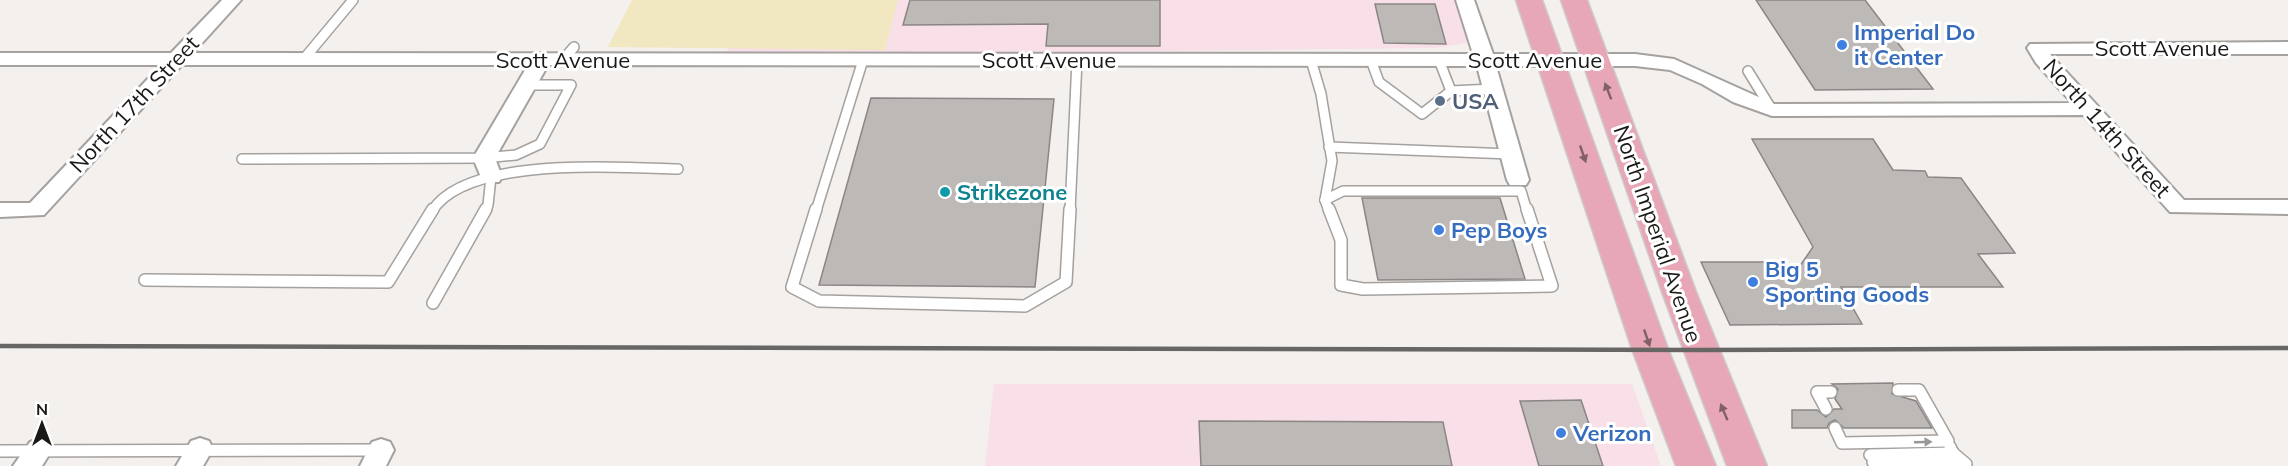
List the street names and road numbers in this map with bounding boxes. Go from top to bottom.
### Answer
street label: North 17th Street [63,29,205,178]
street label: Scott Avenue [2095,34,2229,62]
street label: Scott Avenue [496,46,630,74]
street label: Scott Avenue [982,46,1116,74]
street label: Scott Avenue [1468,46,1602,74]
street label: North 14th Street [2037,53,2177,204]
street label: North Imperial Avenue [1608,122,1708,346]

